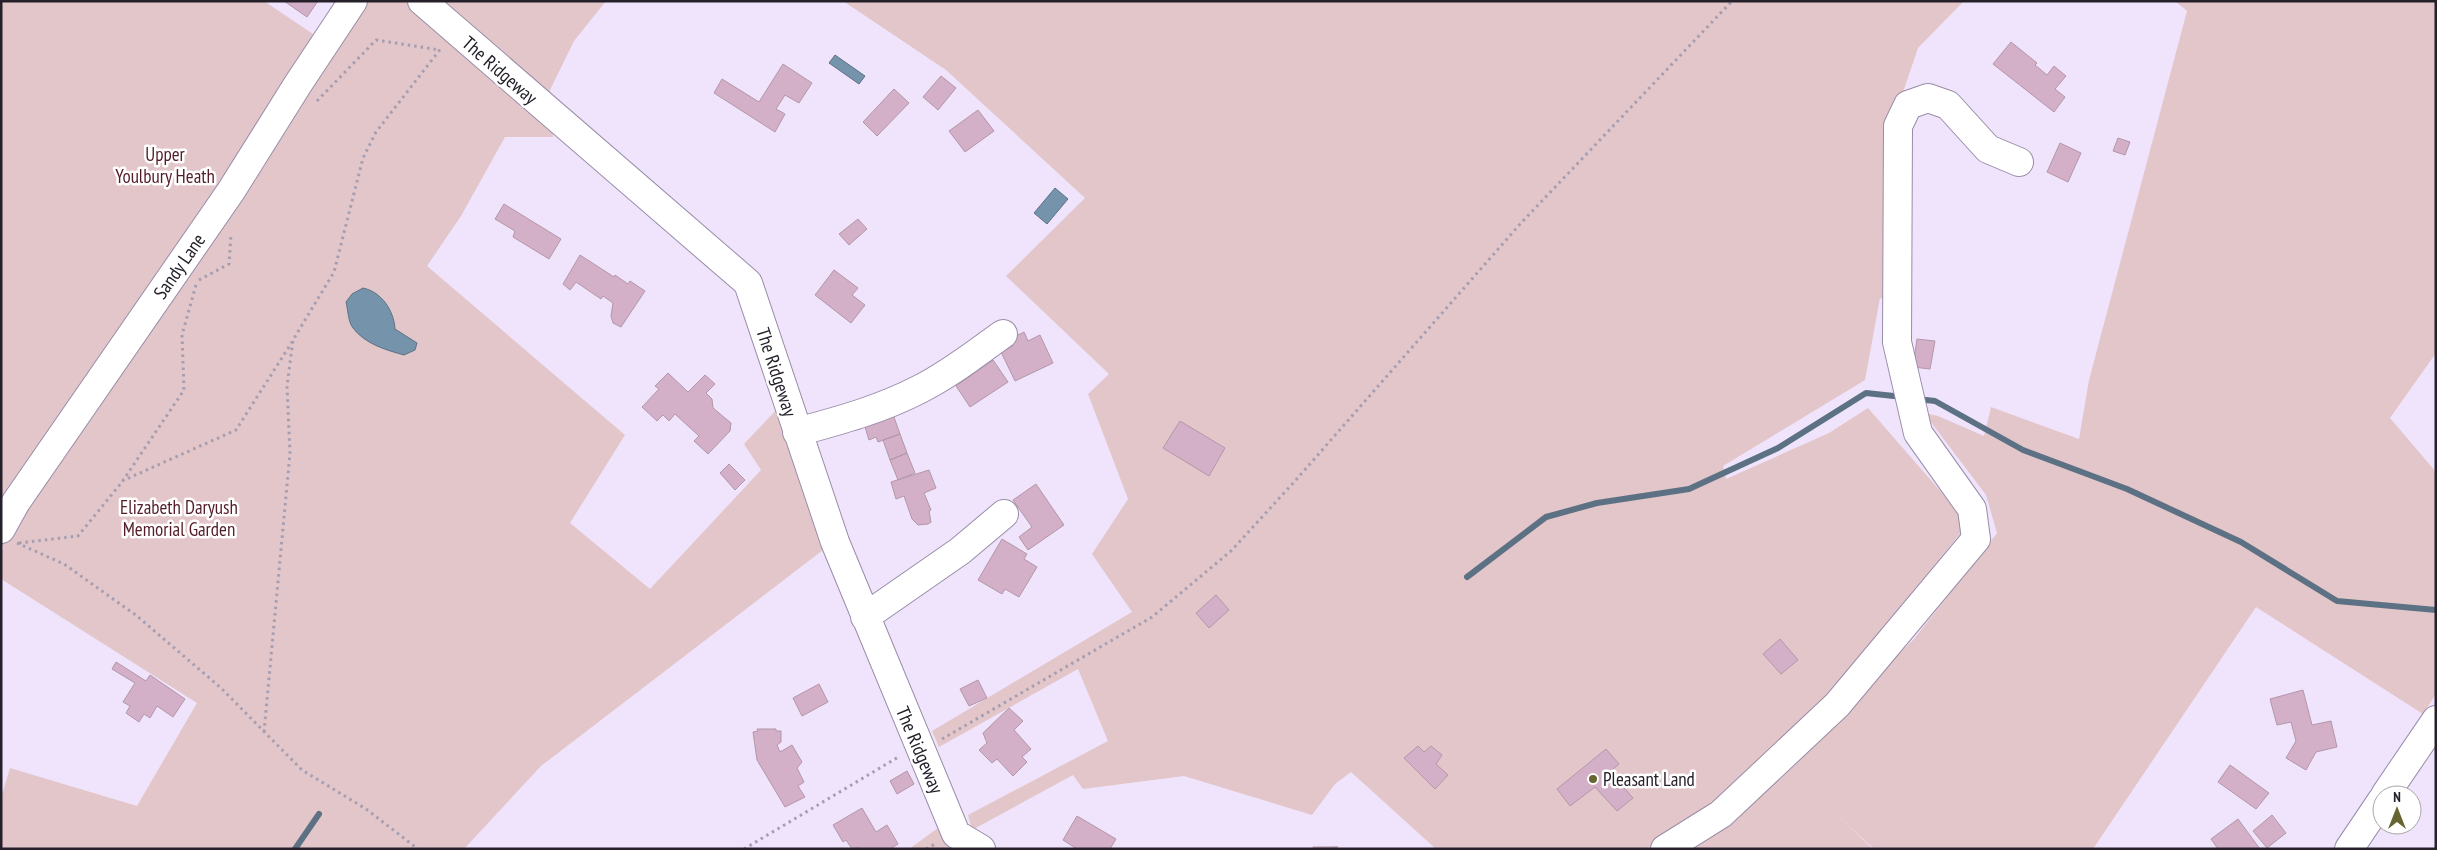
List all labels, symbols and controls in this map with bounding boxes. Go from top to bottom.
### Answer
street label: The Ridgeway [457,31,543,110]
park label: Upper Youlbury Heath [115,142,215,188]
street label: Sandy Lane [148,229,210,303]
street label: The Ridgeway [751,325,803,420]
park label: Elizabeth Daryush Memorial Garden [120,495,238,541]
street label: The Ridgeway [891,703,949,798]
place label: Pleasant Land [1603,767,1695,791]
marker: Pleasant Land [1587,773,1599,785]
north arrow [2372,785,2422,835]
text: N [2393,788,2401,806]

